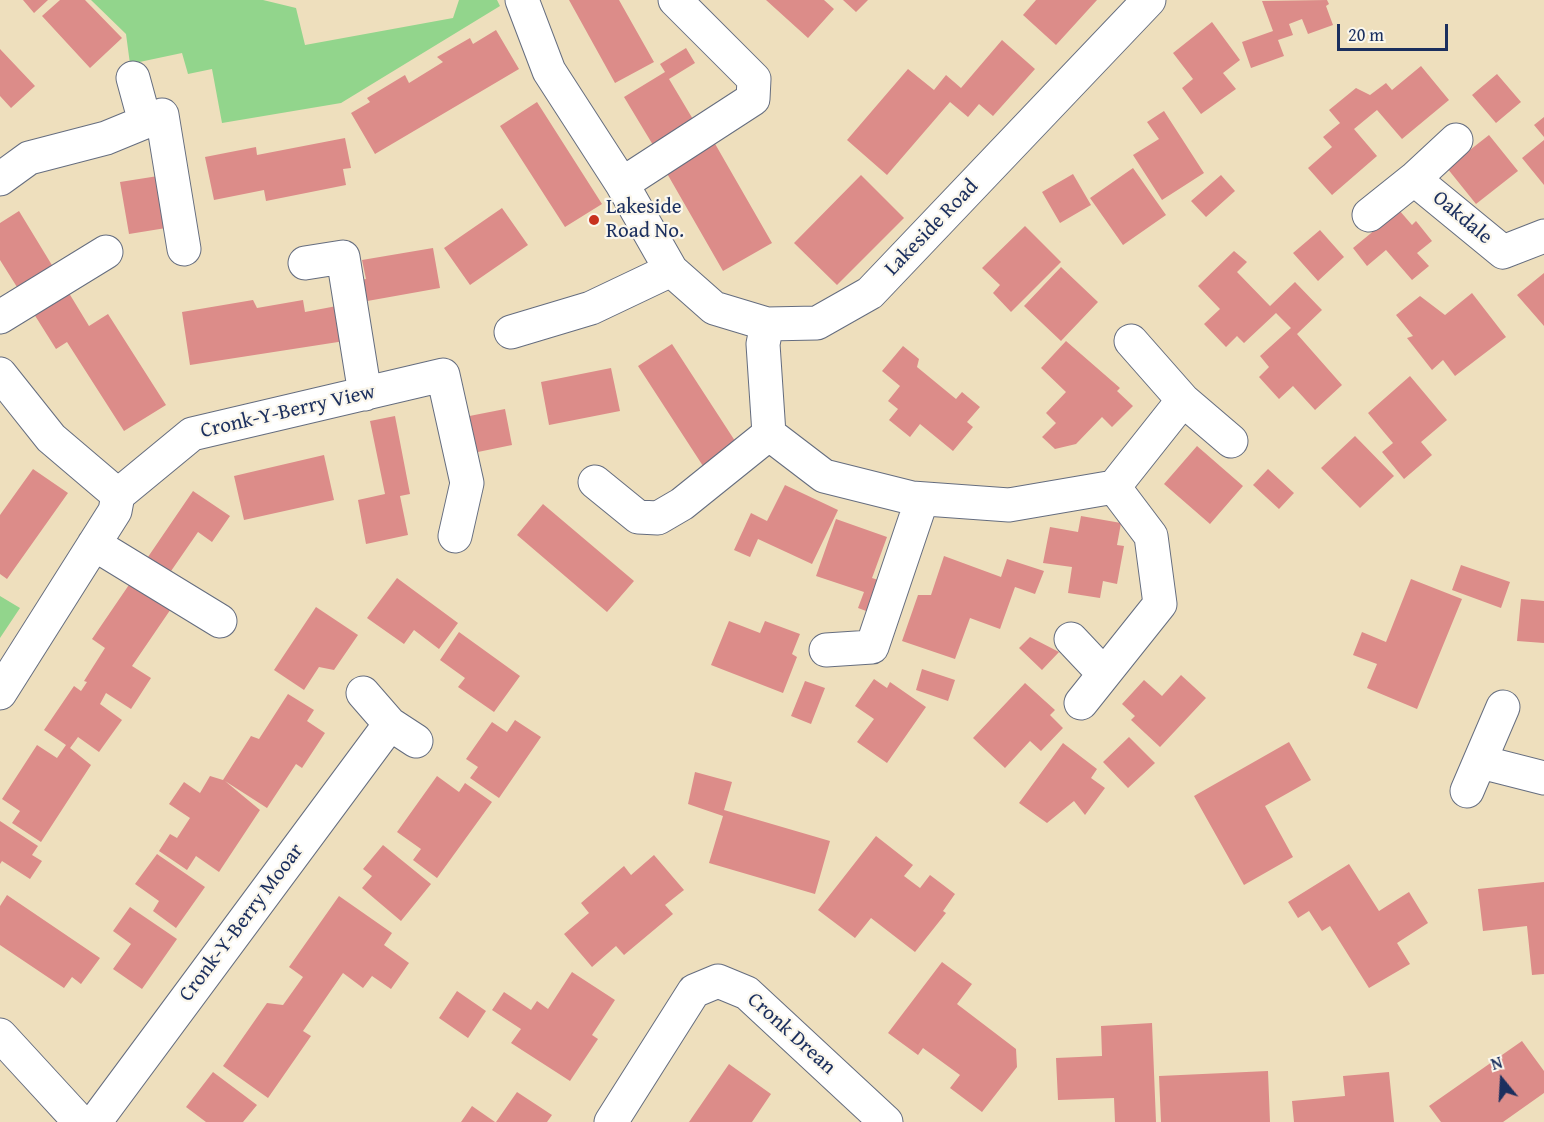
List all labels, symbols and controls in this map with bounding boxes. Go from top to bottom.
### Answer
scale bar [1340,12,1451,50]
text: 20 m [1348,21,1384,48]
street label: Lakeside Road [880,175,984,281]
street label: Oakdale [1427,186,1497,250]
place label: Lakeside Road No. [606,195,684,245]
marker: Lakeside Road No. [587,213,601,227]
street label: Cronk-Y-Berry View [198,380,378,444]
street label: Cronk-Y-Berry Mooar [174,839,310,1007]
street label: Cronk Drean [742,988,840,1080]
north arrow [1472,1050,1532,1110]
text: N [1488,1050,1505,1076]

